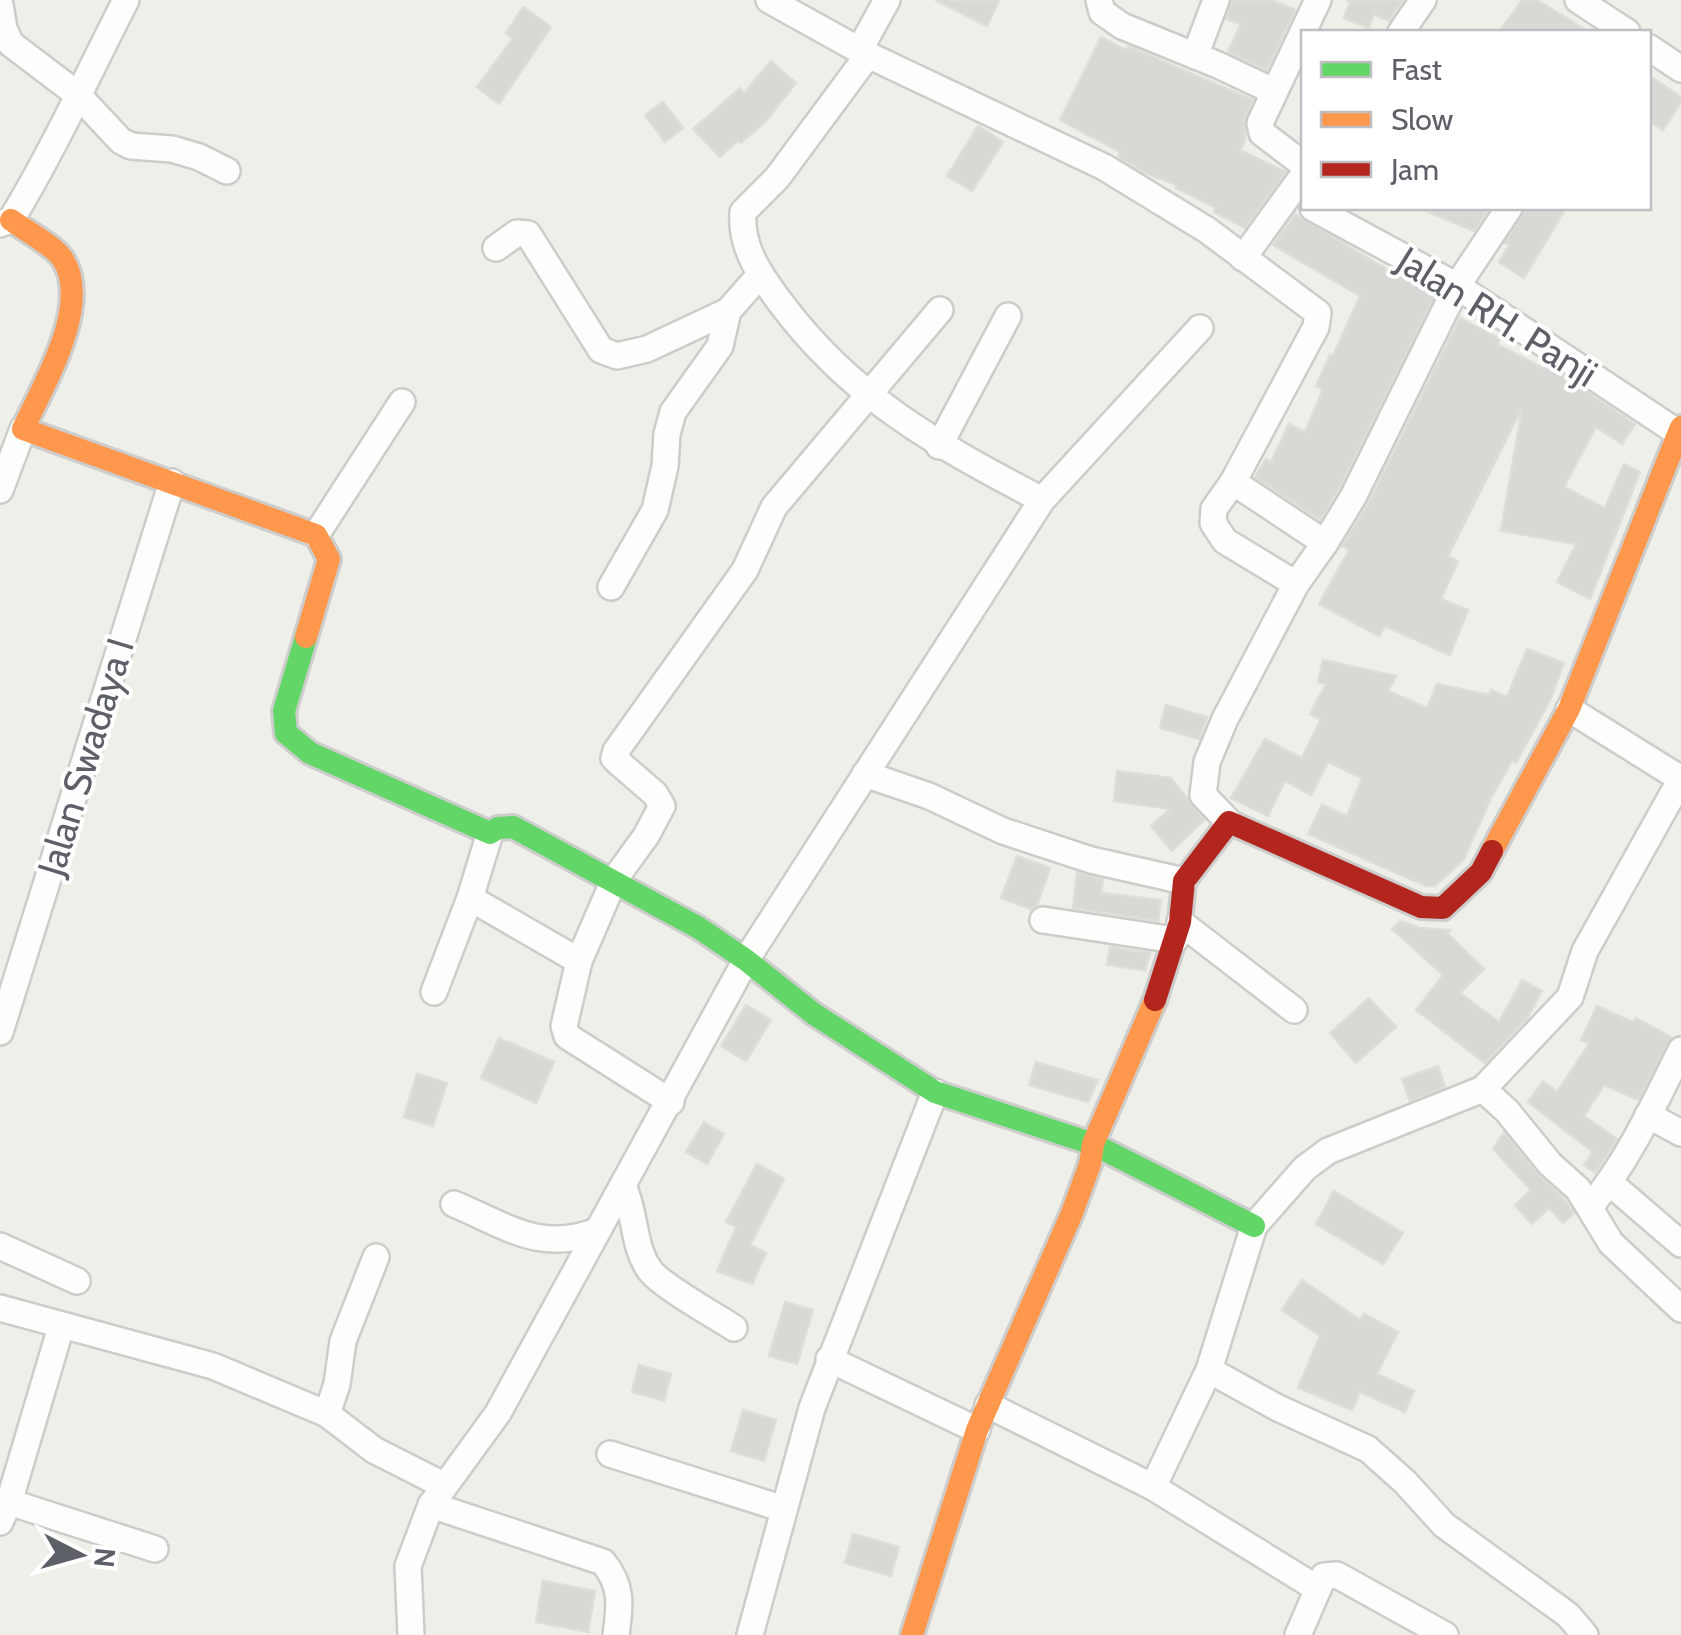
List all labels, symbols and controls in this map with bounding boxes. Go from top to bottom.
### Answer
legend [1301,30,1651,210]
text: Fast [1391,51,1442,88]
text: Slow [1391,101,1454,138]
text: Jam [1390,151,1439,188]
street label: Jalan RH. Panji [1387,236,1606,397]
street label: Jalan Swadaya I [27,632,144,882]
north arrow [30,1505,130,1605]
text: N [87,1546,123,1569]

